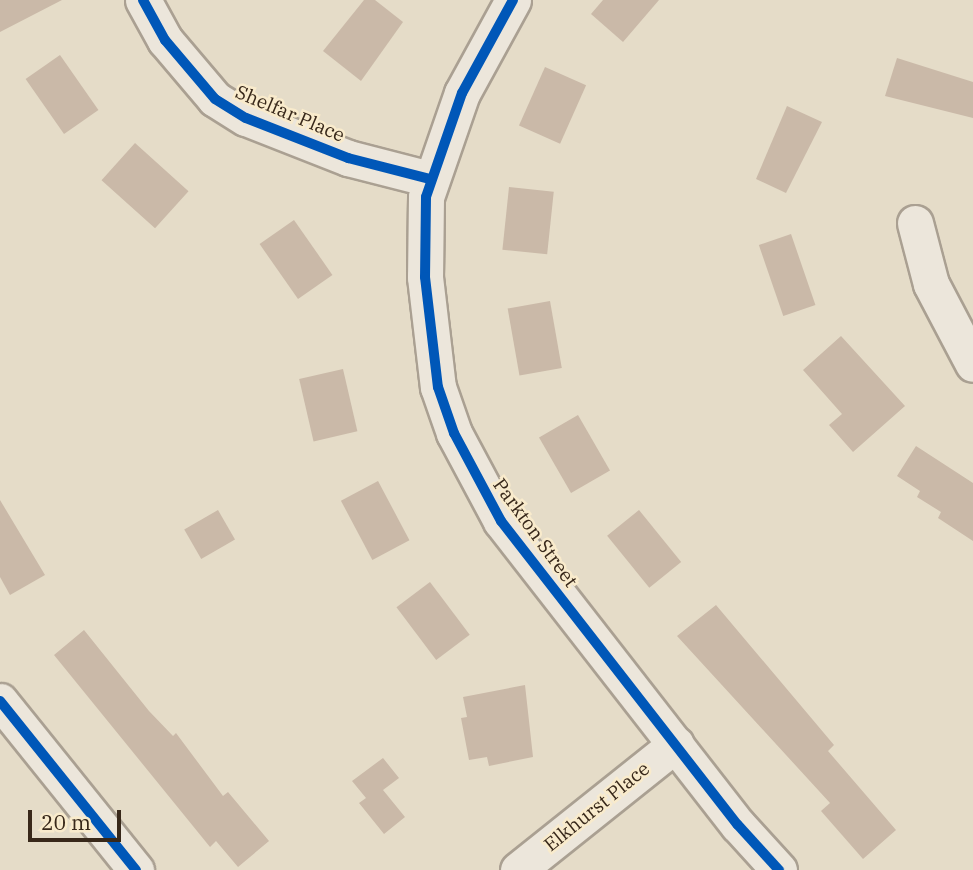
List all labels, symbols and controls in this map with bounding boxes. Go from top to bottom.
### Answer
street label: Shelfar Place [232,81,348,147]
street label: Parkton Street [488,474,582,592]
street label: Elkhurst Place [540,758,654,856]
scale bar [32,796,124,840]
text: 20 m [41,808,91,836]

